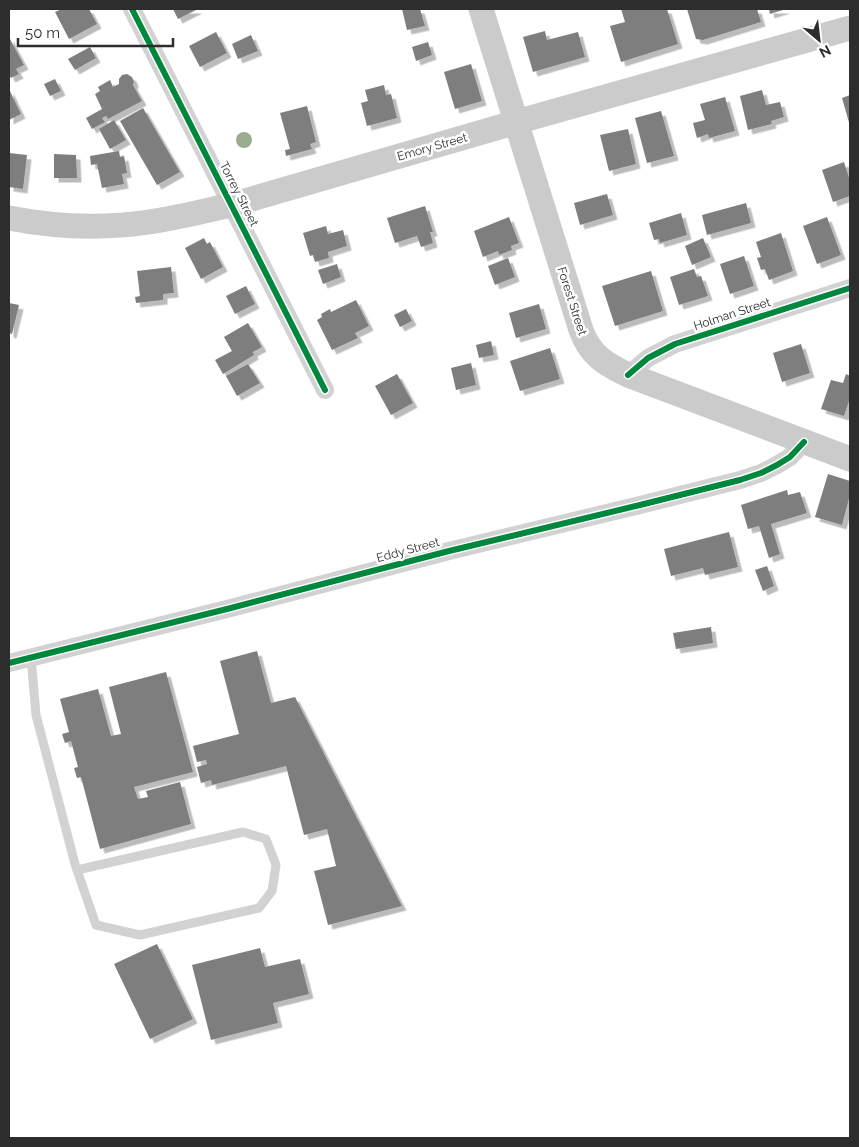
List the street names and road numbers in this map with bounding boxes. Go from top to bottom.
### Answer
street label: Emory Street [395,130,469,164]
street label: Torrey Street [217,159,261,229]
street label: Forest Street [554,265,590,337]
street label: Holman Street [692,295,772,333]
street label: Eddy Street [375,535,441,565]

